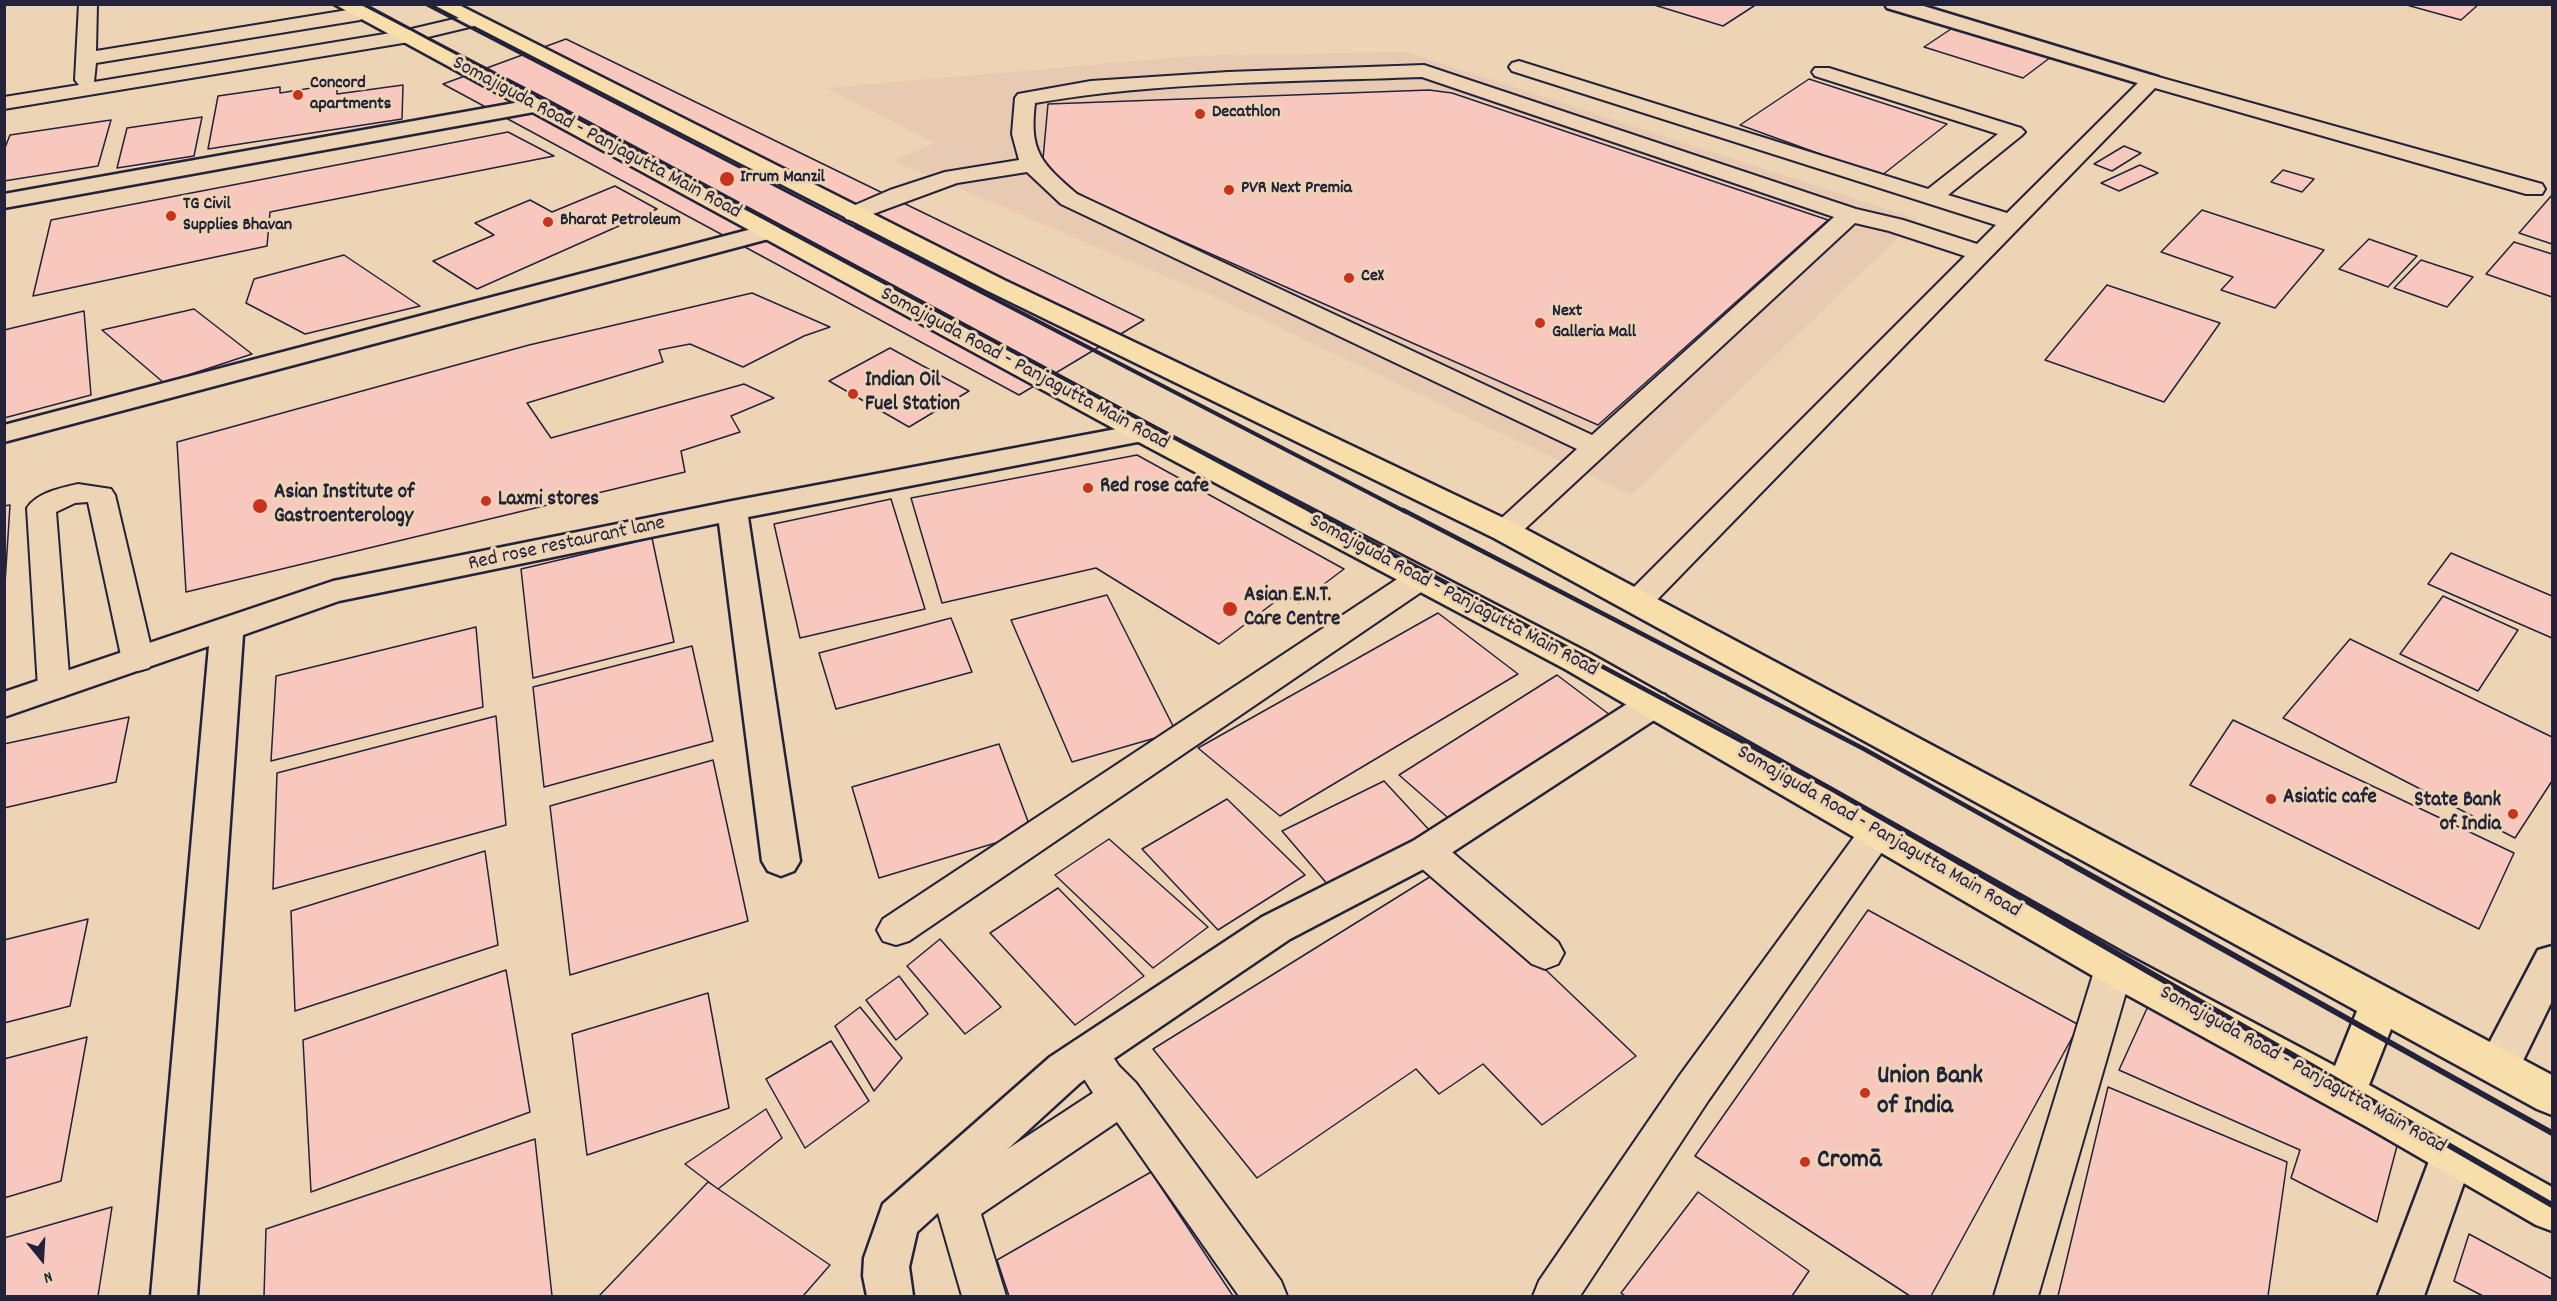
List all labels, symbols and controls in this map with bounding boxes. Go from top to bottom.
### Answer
street label: Somajiguda Road - Panjagutta Main Road [447,52,745,226]
place label: Concord apartments [310,74,391,116]
marker: Concord apartments [291,88,305,102]
place label: Decathlon [1212,103,1280,125]
marker: Decathlon [1193,107,1207,121]
place label: Irrum Manzil [740,168,825,190]
marker: Irrum Manzil [718,170,736,188]
place label: PVR Next Premia [1241,179,1352,201]
marker: PVR Next Premia [1222,183,1236,197]
place label: TG Civil Supplies Bhavan [183,195,292,238]
marker: TG Civil Supplies Bhavan [164,209,178,223]
place label: Bharat Petroleum [560,211,681,233]
marker: Bharat Petroleum [541,215,555,229]
place label: CeX [1361,267,1384,289]
marker: CeX [1342,271,1356,285]
street label: Somajiguda Road - Panjagutta Main Road [875,283,1173,457]
place label: Next Galleria Mall [1552,302,1636,344]
marker: Next Galleria Mall [1533,316,1547,330]
place label: Indian Oil Fuel Station [865,369,960,419]
marker: Indian Oil Fuel Station [846,387,860,401]
place label: Red rose cafe [1100,475,1209,501]
place label: Asian Institute of Gastroenterology [274,481,414,531]
marker: Red rose cafe [1081,481,1095,495]
place label: Laxmi stores [498,488,599,514]
marker: Laxmi stores [479,494,493,508]
marker: Asian Institute of Gastroenterology [251,497,269,515]
street label: Somajiguda Road - Panjagutta Main Road [1304,510,1602,684]
street label: Red rose restaurant lane [466,512,668,578]
place label: Asian E.N.T. Care Centre [1244,584,1340,634]
marker: Asian E.N.T. Care Centre [1221,600,1239,618]
street label: Somajiguda Road - Panjagutta Main Road [1732,741,2024,925]
place label: Asiatic cafe [2283,786,2377,812]
place label: State Bank of India [2414,789,2501,839]
marker: Asiatic cafe [2264,792,2278,806]
marker: State Bank of India [2506,807,2520,821]
street label: Somajiguda Road - Panjagutta Main Road [2154,982,2450,1160]
place label: Union Bank of India [1877,1062,1983,1124]
marker: Union Bank of India [1858,1086,1872,1100]
place label: Cromā [1817,1146,1882,1178]
marker: Cromā [1798,1155,1812,1169]
north arrow [12,1229,72,1289]
text: N [40,1264,55,1289]

